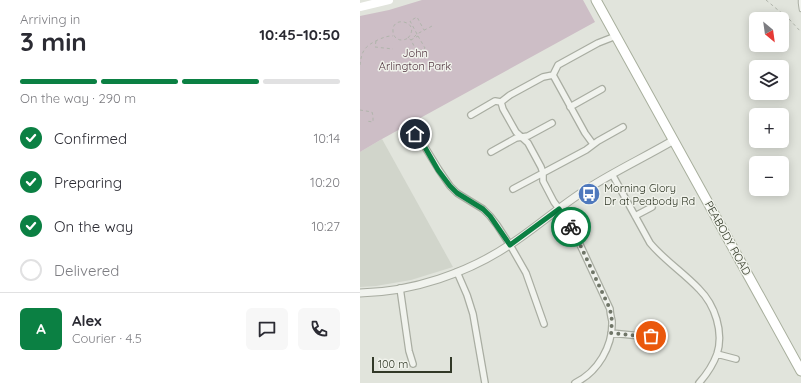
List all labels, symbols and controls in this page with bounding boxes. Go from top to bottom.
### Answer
text: Arriving in [20,11,80,27]
north arrow [749,12,789,52]
map controls [749,12,789,196]
text: 3 min [20,25,87,58]
text: 10:45–10:50 [259,25,340,44]
park label: John Arlington Park [379,46,451,73]
button: layers [749,60,789,100]
text: On the way · 290 m [20,90,136,106]
button: + [749,108,789,148]
pin [398,117,432,151]
icon: home [404,123,426,145]
icon: check [20,127,42,149]
text: Confirmed [54,129,127,148]
text: 10:14 [314,130,340,146]
button: − [749,156,789,196]
icon: check [20,171,42,193]
text: Preparing [54,173,122,192]
text: 10:20 [310,174,340,190]
bus stop icon: Morning Glory Dr at Peabody Rd [576,181,602,207]
place label: Morning Glory Dr at Peabody Rd [604,181,695,208]
street label: PEABODY ROAD [702,198,754,278]
courier [551,207,591,247]
icon: check [20,215,42,237]
icon: bike [560,216,582,238]
text: On the way [54,217,133,236]
text: 10:27 [311,218,340,234]
text: Delivered [54,261,119,280]
button: chat [246,308,288,350]
button: phone [298,308,340,350]
text: Alex [72,311,102,330]
text: A [36,319,46,338]
pin [634,319,668,353]
icon: bag [640,325,662,347]
text: Courier · 4.5 [72,330,142,346]
scale bar [372,355,452,374]
text: 100 m [378,357,408,371]

